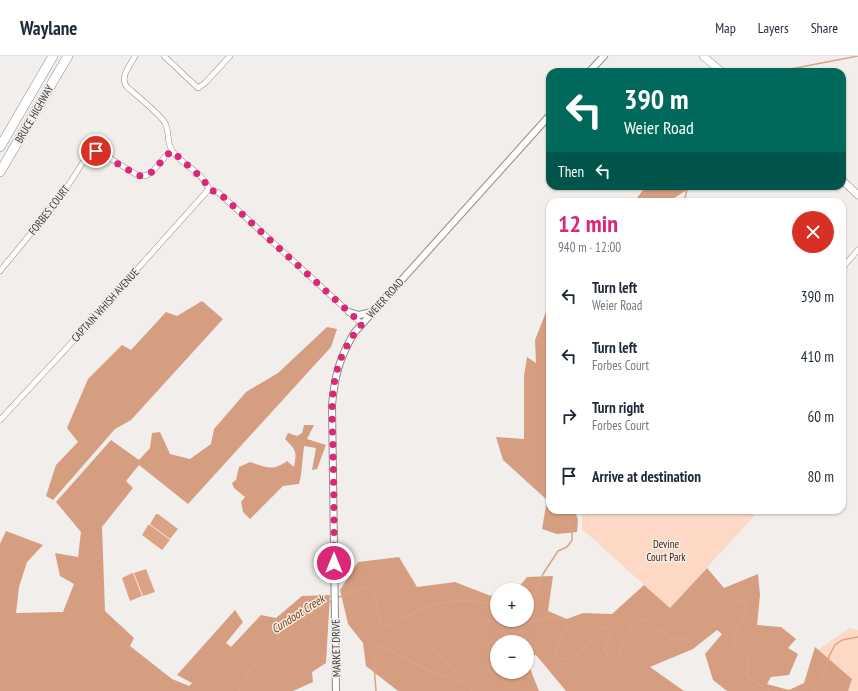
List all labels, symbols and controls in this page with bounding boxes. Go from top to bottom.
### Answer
text: Waylane [20,16,77,40]
text: Map [715,19,736,37]
text: Layers [758,19,789,37]
text: Share [811,19,838,37]
text: 390 m [624,80,688,117]
street label: BRUCE HIGHWAY [12,82,56,146]
icon: left [558,84,610,136]
text: Weier Road [624,116,694,139]
pin [79,134,113,168]
icon: arrive [85,140,107,162]
icon: left [592,160,614,182]
text: Then [558,162,584,181]
street label: FORBES COURT [25,182,73,238]
text: 12 min [558,208,618,239]
button: close [792,211,834,253]
text: 940 m · 12:00 [558,239,621,256]
street label: CAPTAIN WHISH AVENUE [68,265,142,345]
street label: WEIER ROAD [363,275,407,321]
text: Turn left [592,278,637,297]
icon: left [558,285,580,307]
text: 390 m [801,287,834,306]
text: Weier Road [592,297,642,314]
text: Turn left [592,338,637,357]
icon: left [558,345,580,367]
text: 410 m [801,347,834,366]
text: Forbes Court [592,357,649,374]
text: Turn right [592,398,644,417]
icon: right [558,405,580,427]
text: 60 m [808,407,834,426]
text: Forbes Court [592,417,649,434]
icon: arrive [558,465,580,487]
text: Arrive at destination [592,467,701,486]
text: 80 m [808,467,834,486]
park label: Devine Court Park [646,537,686,564]
position arrow [313,542,355,584]
map controls [490,583,534,679]
button: + [490,583,534,627]
water label: Cundoot Creek [268,590,328,636]
street label: MARKET DRIVE [328,619,344,677]
button: − [490,635,534,679]

